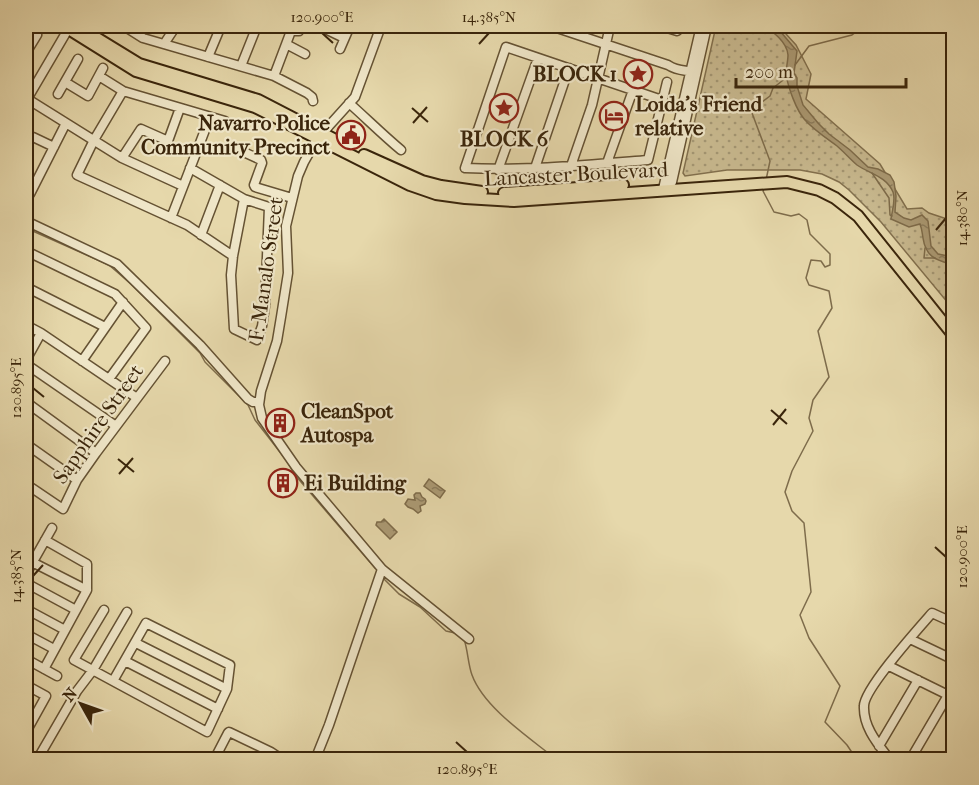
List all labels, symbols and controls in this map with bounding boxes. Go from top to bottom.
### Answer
text: 120.900°E [290,8,354,26]
text: 14.385°N [462,8,517,26]
scale bar [736,51,906,89]
place icon: BLOCK 1 [622,58,654,90]
place label: BLOCK 1 [533,62,617,86]
text: 200 m [745,62,793,83]
place icon: BLOCK 6 [488,92,520,124]
place label: Loida’s Friend relative [634,92,763,140]
hotel icon: Loida’s Friend relative [598,100,630,132]
place label: Navarro Police Community Precinct [141,111,331,159]
public building icon: Navarro Police Community Precinct [335,119,367,151]
place label: BLOCK 6 [460,127,549,151]
street label: Lancaster Boulevard [483,157,669,191]
text: 14.380°N [953,189,971,246]
street label: F. Manalo Street [244,195,288,343]
text: 120.895°E [7,358,25,418]
street label: Sapphire Street [48,359,148,488]
place label: CleanSpot Autospa [299,399,394,447]
building icon: CleanSpot Autospa [264,407,296,439]
building icon: Ei Building [267,467,299,499]
place label: Ei Building [304,471,407,495]
text: 120.900°E [953,525,971,589]
text: 14.385°N [7,548,25,603]
north arrow [51,674,111,734]
text: N [59,683,82,705]
text: 120.895°E [437,760,497,778]

